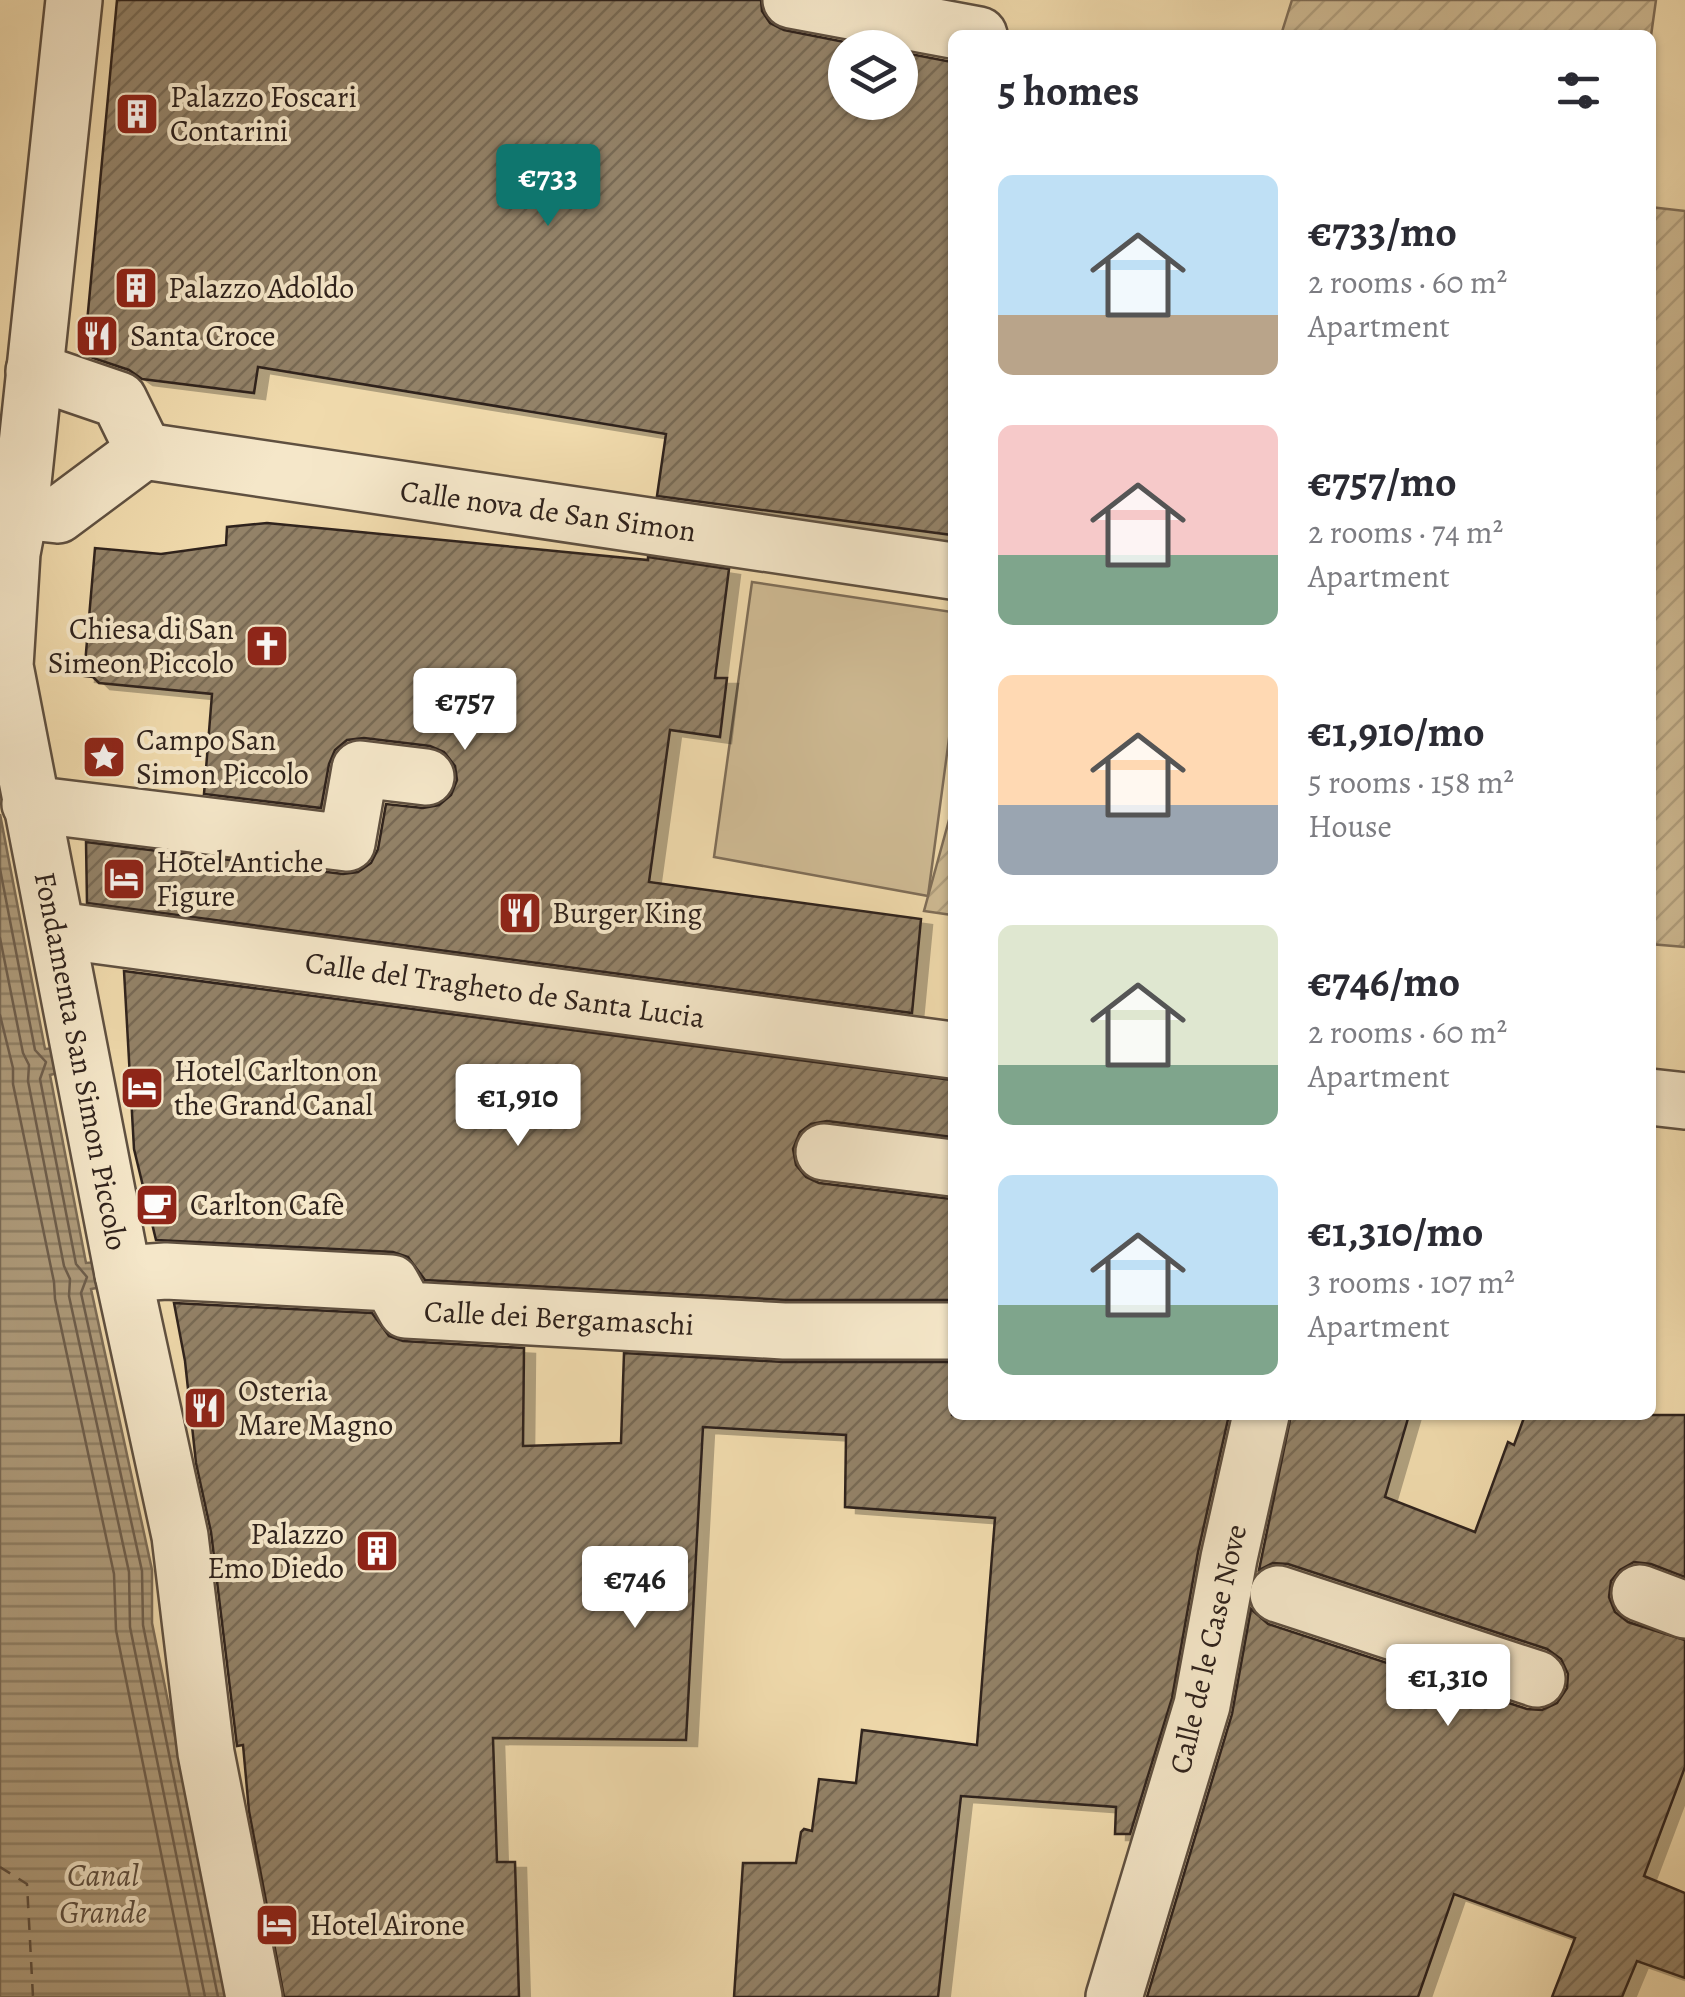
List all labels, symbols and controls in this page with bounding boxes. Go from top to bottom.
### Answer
map controls [828,30,918,120]
button: layers [828,30,918,120]
text: 5 homes [998,62,1139,119]
icon: filters [1551,63,1606,118]
place label: Palazzo Foscari Contarini [170,77,357,151]
building icon: Palazzo Foscari Contarini [114,91,160,137]
pin: €733 [489,144,607,229]
text: €733 [518,154,578,198]
text: €733/mo [1308,203,1457,260]
icon: home [1078,215,1198,335]
text: 2 rooms · 60 m² [1308,260,1507,304]
building icon: Palazzo Adoldo [113,265,159,311]
place label: Palazzo Adoldo [168,268,354,308]
text: Apartment [1308,304,1450,348]
restaurant icon: Santa Croce [74,313,120,359]
place label: Santa Croce [130,316,276,356]
text: €757/mo [1308,453,1457,510]
icon: home [1078,465,1198,585]
street label: Calle nova de San Simon [398,470,698,552]
text: 2 rooms · 74 m² [1308,510,1503,554]
text: Apartment [1308,554,1450,598]
place label: Chiesa di San Simeon Piccolo [48,609,234,683]
church icon: Chiesa di San Simeon Piccolo [244,623,290,669]
pin: €757 [406,668,524,753]
text: €757 [435,678,495,722]
text: €1,910/mo [1308,703,1485,760]
icon: home [1078,715,1198,835]
place label: Campo San Simon Piccolo [136,720,309,794]
place icon: Campo San Simon Piccolo [81,734,127,780]
text: 5 rooms · 158 m² [1308,760,1514,804]
text: House [1308,804,1392,848]
place label: Hotel Antiche Figure [156,842,323,916]
hotel icon: Hotel Antiche Figure [101,856,147,902]
street label: Fondamenta San Simon Piccolo [25,868,137,1254]
restaurant icon: Burger King [497,890,543,936]
place label: Burger King [552,893,702,933]
street label: Calle del Tragheto de Santa Lucia [303,942,707,1038]
text: €746/mo [1308,953,1460,1010]
icon: home [1078,965,1198,1085]
text: 2 rooms · 60 m² [1308,1010,1507,1054]
place label: Hotel Carlton on the Grand Canal [174,1051,378,1125]
text: Apartment [1308,1054,1450,1098]
pin: €1,910 [437,1064,599,1149]
hotel icon: Hotel Carlton on the Grand Canal [119,1065,165,1111]
text: €1,910 [478,1074,558,1118]
cafe icon: Carlton Cafè [134,1182,180,1228]
place label: Carlton Cafè [190,1185,344,1225]
text: €1,310/mo [1308,1203,1483,1260]
icon: home [1078,1215,1198,1335]
text: 3 rooms · 107 m² [1308,1260,1515,1304]
street label: Calle dei Bergamaschi [423,1291,695,1345]
text: Apartment [1308,1304,1450,1348]
place label: Osteria Mare Magno [238,1371,393,1445]
restaurant icon: Osteria Mare Magno [182,1385,228,1431]
place label: Palazzo Emo Diedo [207,1514,344,1588]
street label: Calle de le Case Nove [1160,1520,1256,1778]
building icon: Palazzo Emo Diedo [354,1528,400,1574]
pin: €746 [576,1546,694,1631]
text: €746 [604,1556,666,1600]
pin: €1,310 [1367,1644,1529,1729]
text: €1,310 [1408,1654,1488,1698]
water label: Canal Grande [59,1853,147,1934]
hotel icon: Hotel Airone [254,1902,300,1948]
place label: Hotel Airone [310,1905,465,1945]

